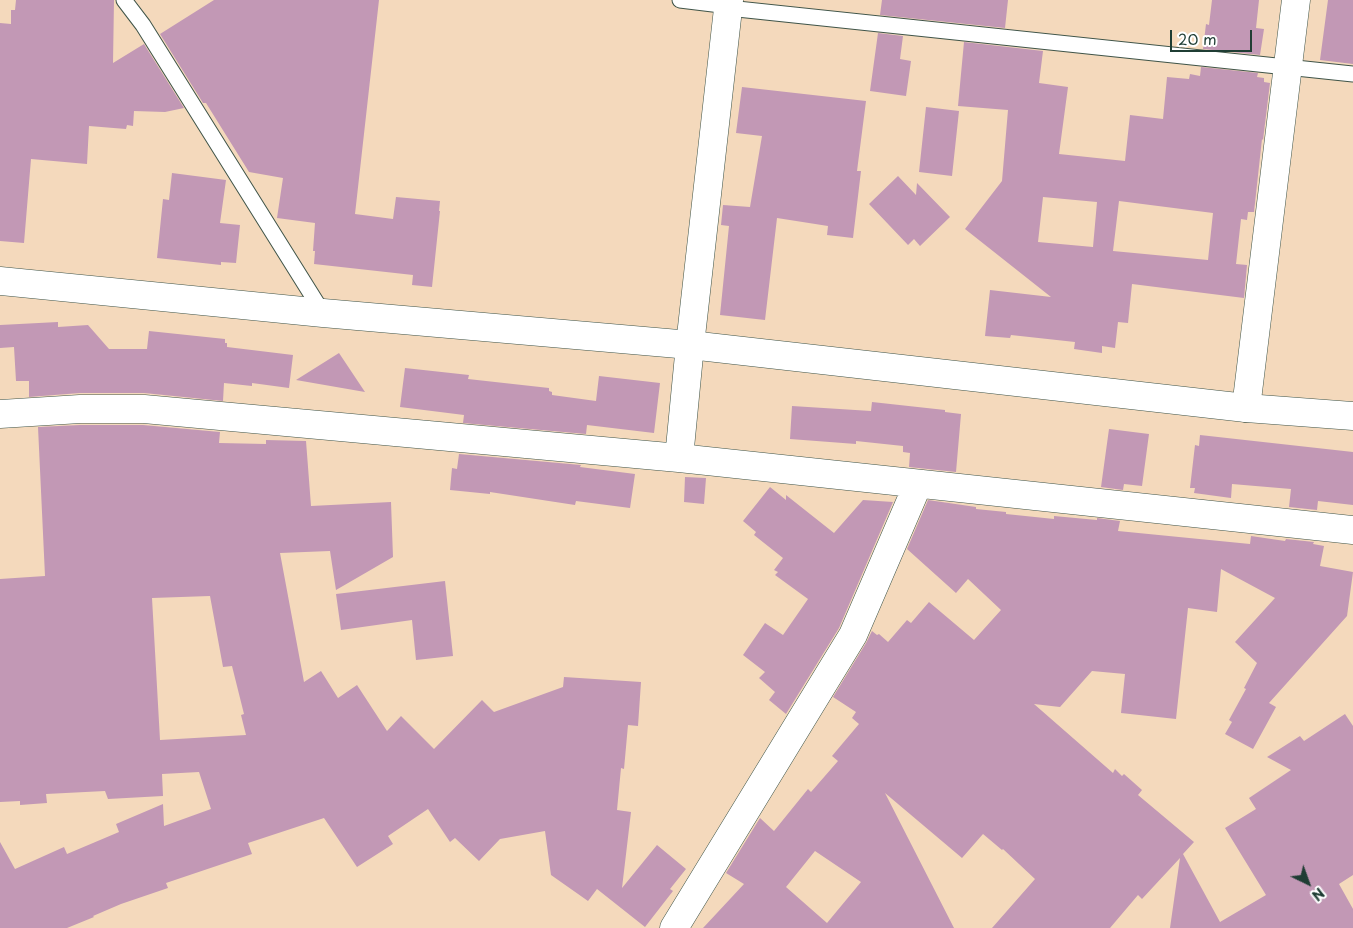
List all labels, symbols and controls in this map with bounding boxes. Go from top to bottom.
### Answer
scale bar [1173,20,1256,52]
text: 20 m [1178,27,1217,50]
north arrow [1283,858,1333,908]
text: N [1307,883,1330,906]

